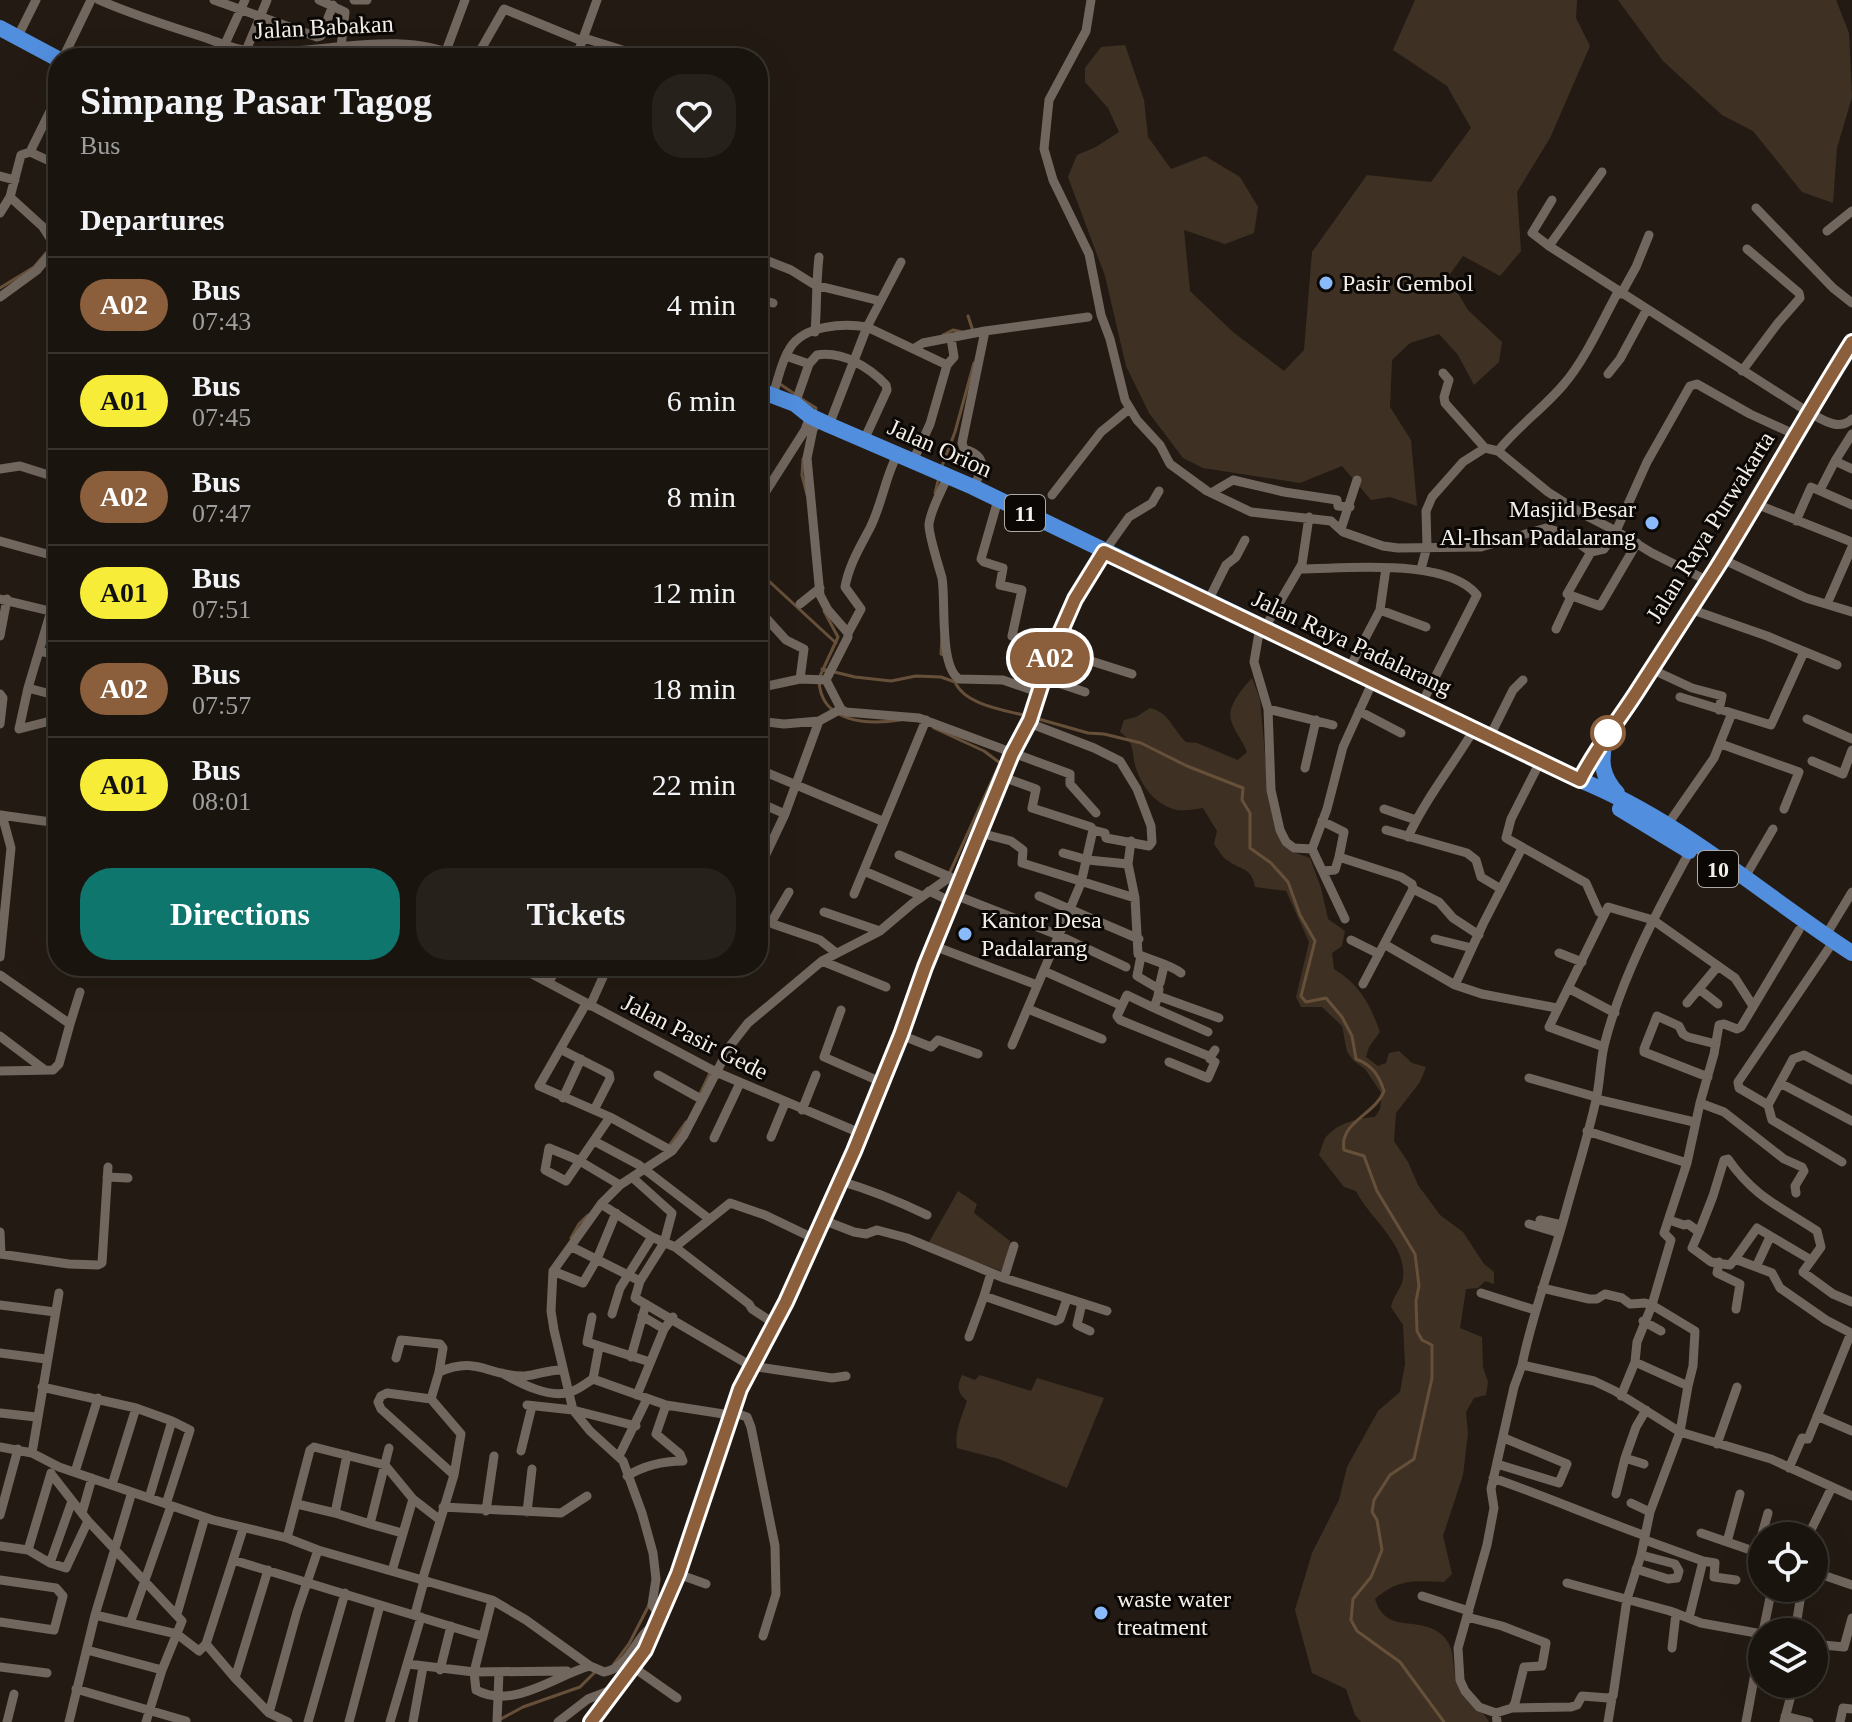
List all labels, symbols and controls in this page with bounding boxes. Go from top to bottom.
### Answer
street label: Jalan Babakan [254,10,394,44]
button: heart [652,74,736,158]
text: Simpang Pasar Tagog [80,80,432,122]
text: Bus [80,131,120,160]
text: Departures [80,203,224,236]
place label: Pasir Gembol [1342,270,1474,296]
text: Bus [192,273,240,306]
marker: Pasir Gembol [1317,274,1335,292]
text: 4 min [667,288,736,321]
text: A02 [100,289,148,320]
text: 07:43 [192,307,251,336]
text: Bus [192,369,240,402]
text: 6 min [667,384,736,417]
text: A01 [100,385,148,416]
text: 07:45 [192,403,251,432]
street label: Jalan Orion [884,413,996,483]
street label: Jalan Raya Purwakarta [1641,427,1779,627]
text: Bus [192,465,240,498]
text: 8 min [667,480,736,513]
text: A02 [100,481,148,512]
road number: 11 [1005,495,1045,531]
place label: Masjid Besar Al-Ihsan Padalarang [1439,496,1636,550]
text: 07:47 [192,499,251,528]
marker: Masjid Besar Al-Ihsan Padalarang [1643,514,1661,532]
text: Bus [192,561,240,594]
text: 12 min [652,576,736,609]
text: A01 [100,577,148,608]
street label: Jalan Raya Padalarang [1248,585,1456,701]
text: 07:51 [192,595,251,624]
line badge: A02 [1004,632,1096,684]
text: A02 [1026,642,1074,673]
text: Bus [192,657,240,690]
text: 18 min [652,672,736,705]
text: A02 [100,673,148,704]
text: 07:57 [192,691,251,720]
unlabelled marker [1591,716,1625,750]
text: Bus [192,753,240,786]
text: 22 min [652,768,736,801]
text: A01 [100,769,148,800]
text: 08:01 [192,787,251,816]
road number: 10 [1698,851,1738,887]
button: Directions [80,868,400,960]
button: Tickets [416,868,736,960]
place label: Kantor Desa Padalarang [981,907,1102,961]
marker: Kantor Desa Padalarang [956,925,974,943]
street label: Jalan Pasir Gede [618,989,772,1085]
map controls [1748,1522,1828,1698]
button: locate [1748,1522,1828,1602]
place label: waste water treatment [1117,1586,1231,1640]
marker: waste water treatment [1092,1604,1110,1622]
button: layers [1748,1618,1828,1698]

